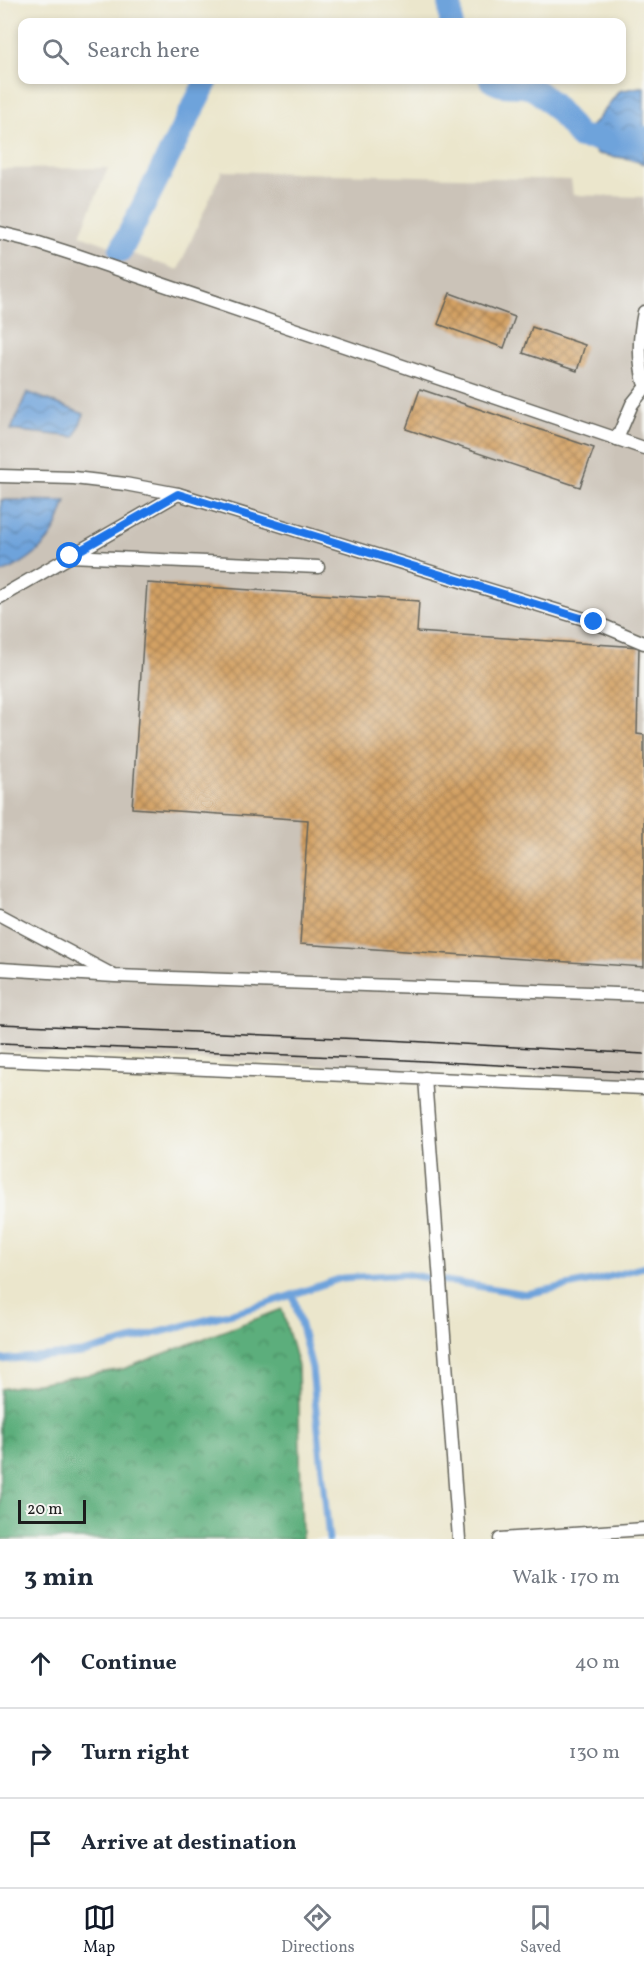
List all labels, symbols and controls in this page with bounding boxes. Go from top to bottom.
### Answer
search box [18,18,626,84]
icon: search [39,35,72,68]
text: Search here [87,36,200,67]
route start [56,542,82,568]
route end [580,608,606,634]
scale bar [18,1497,86,1524]
text: 20 m [27,1499,62,1521]
text: 3 min [24,1560,94,1596]
text: Walk · 170 m [512,1564,620,1592]
icon: ahead [24,1647,57,1680]
text: Continue [81,1648,177,1679]
text: 40 m [575,1649,620,1677]
icon: right [24,1737,57,1770]
text: Turn right [81,1738,189,1769]
text: 130 m [569,1739,620,1767]
icon: arrive [24,1827,57,1860]
text: Arrive at destination [81,1828,297,1859]
tab: Map [83,1901,116,1959]
tab: Directions [281,1901,355,1959]
tab: Saved [520,1901,561,1959]

